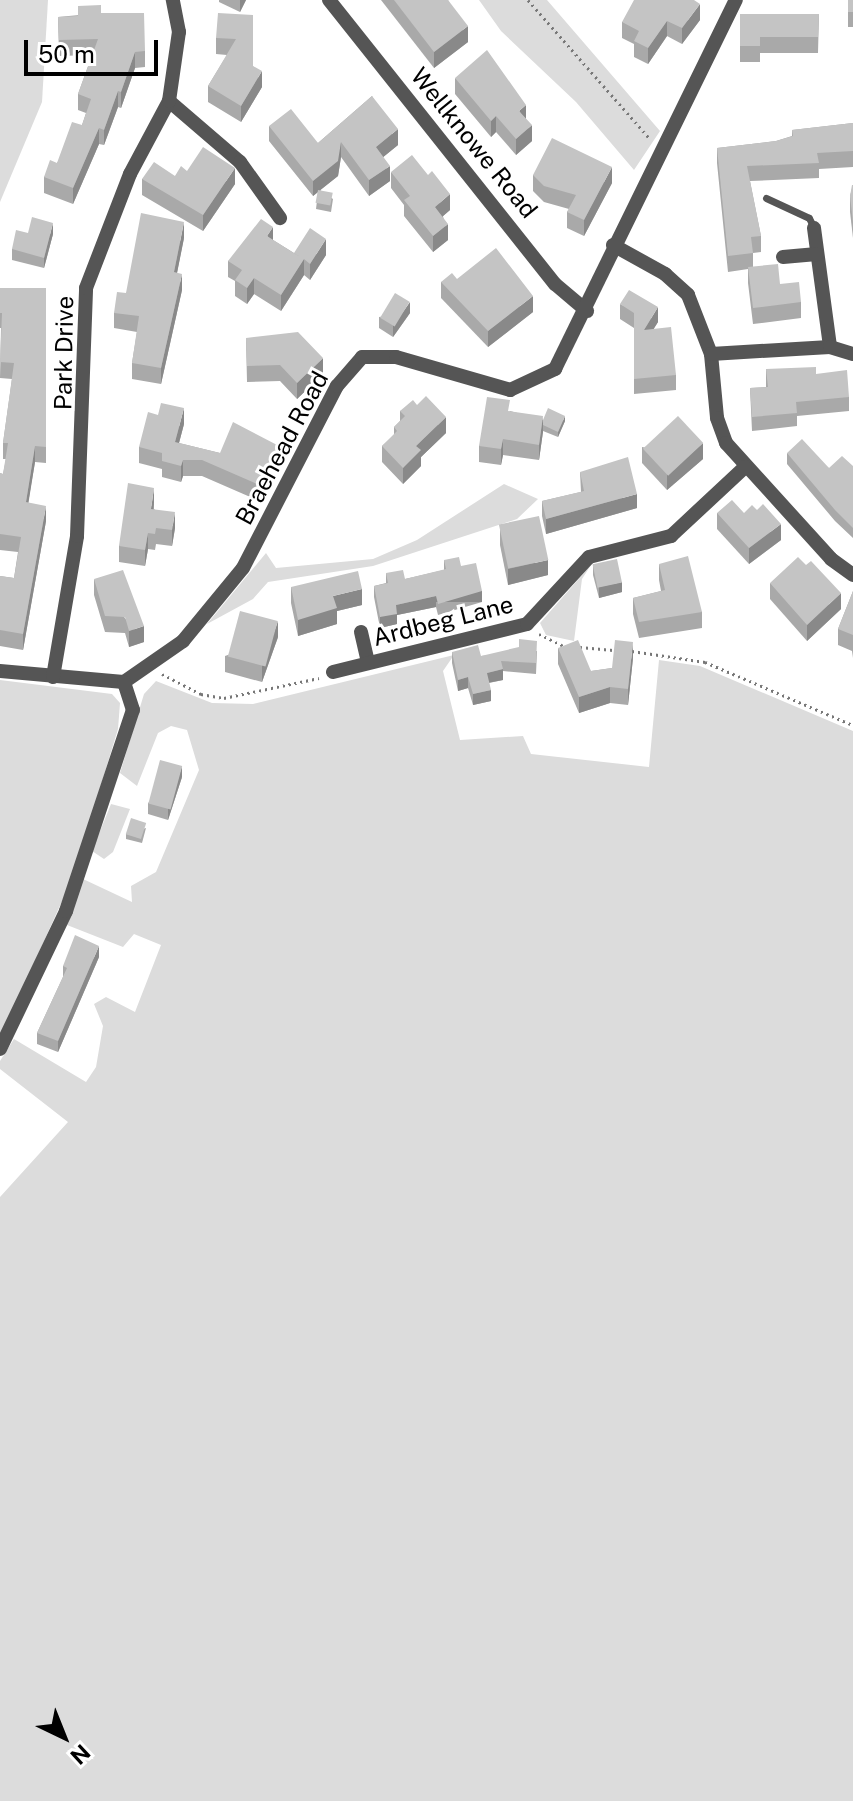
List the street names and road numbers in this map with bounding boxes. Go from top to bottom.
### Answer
street label: Wellknowe Road [405,62,543,224]
street label: Park Drive [49,296,79,410]
street label: Braehead Road [230,366,334,530]
street label: Ardbeg Lane [370,590,516,652]

